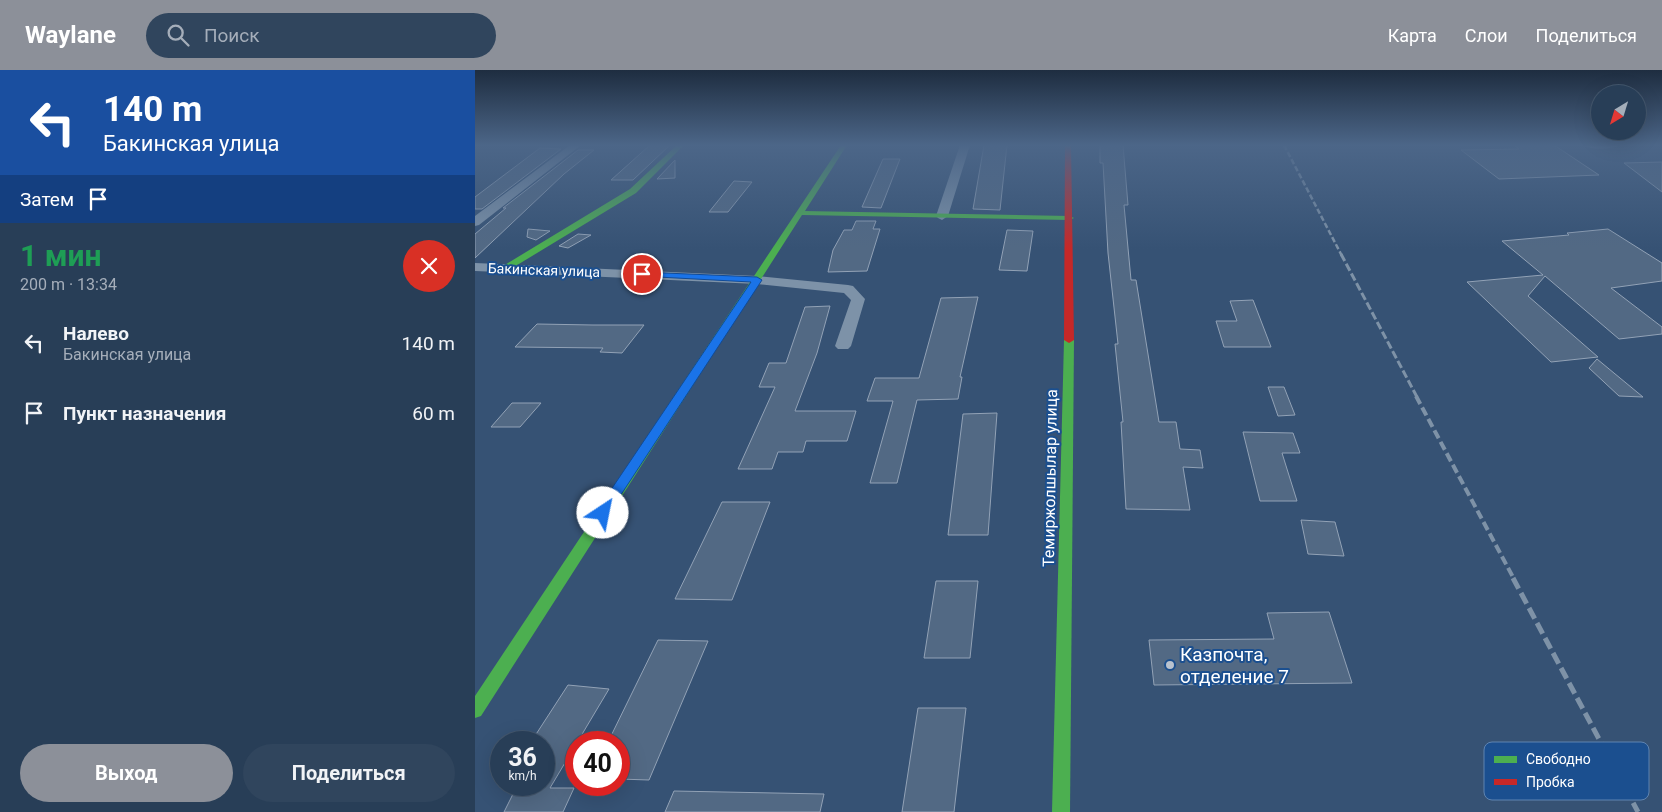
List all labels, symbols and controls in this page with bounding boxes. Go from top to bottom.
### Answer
search box [146,13,496,58]
text: Waylane [25,21,116,49]
icon: search [164,21,192,49]
text: Поиск [204,24,260,47]
text: Карта [1388,25,1437,46]
text: Слои [1465,25,1508,46]
text: Поделиться [1536,25,1637,46]
north arrow [1591,85,1646,140]
map controls [1591,85,1646,140]
text: 140 m [103,89,202,130]
icon: left [20,90,85,155]
text: Бакинская улица [103,131,279,156]
icon: arrive [84,185,112,213]
text: Затем [20,188,74,211]
text: 1 мин [20,238,101,273]
button: close [403,240,455,292]
pin [621,253,663,295]
street label: Бакинская улица [488,260,600,280]
icon: arrive [628,260,656,288]
text: 200 m · 13:34 [20,275,117,294]
text: Налево [63,322,129,345]
icon: left [20,329,48,357]
text: 140 m [402,332,455,355]
text: Бакинская улица [63,345,191,364]
street label: Темиржолшылар улица [1039,389,1061,567]
icon: arrive [20,399,48,427]
text: Пункт назначения [63,402,226,425]
text: 60 m [412,402,455,425]
position arrow [576,486,628,538]
place label: Казпочта, отделение 7 [1180,643,1289,688]
marker: Казпочта, отделение 7 [1164,659,1176,671]
speed limit sign: 40 [565,731,630,796]
legend [1484,742,1649,800]
text: 36 [508,743,537,772]
button: Выход [20,744,233,802]
button: Поделиться [243,744,455,802]
text: Свободно [1526,751,1591,767]
text: km/h [508,769,537,783]
text: Пробка [1526,774,1575,790]

